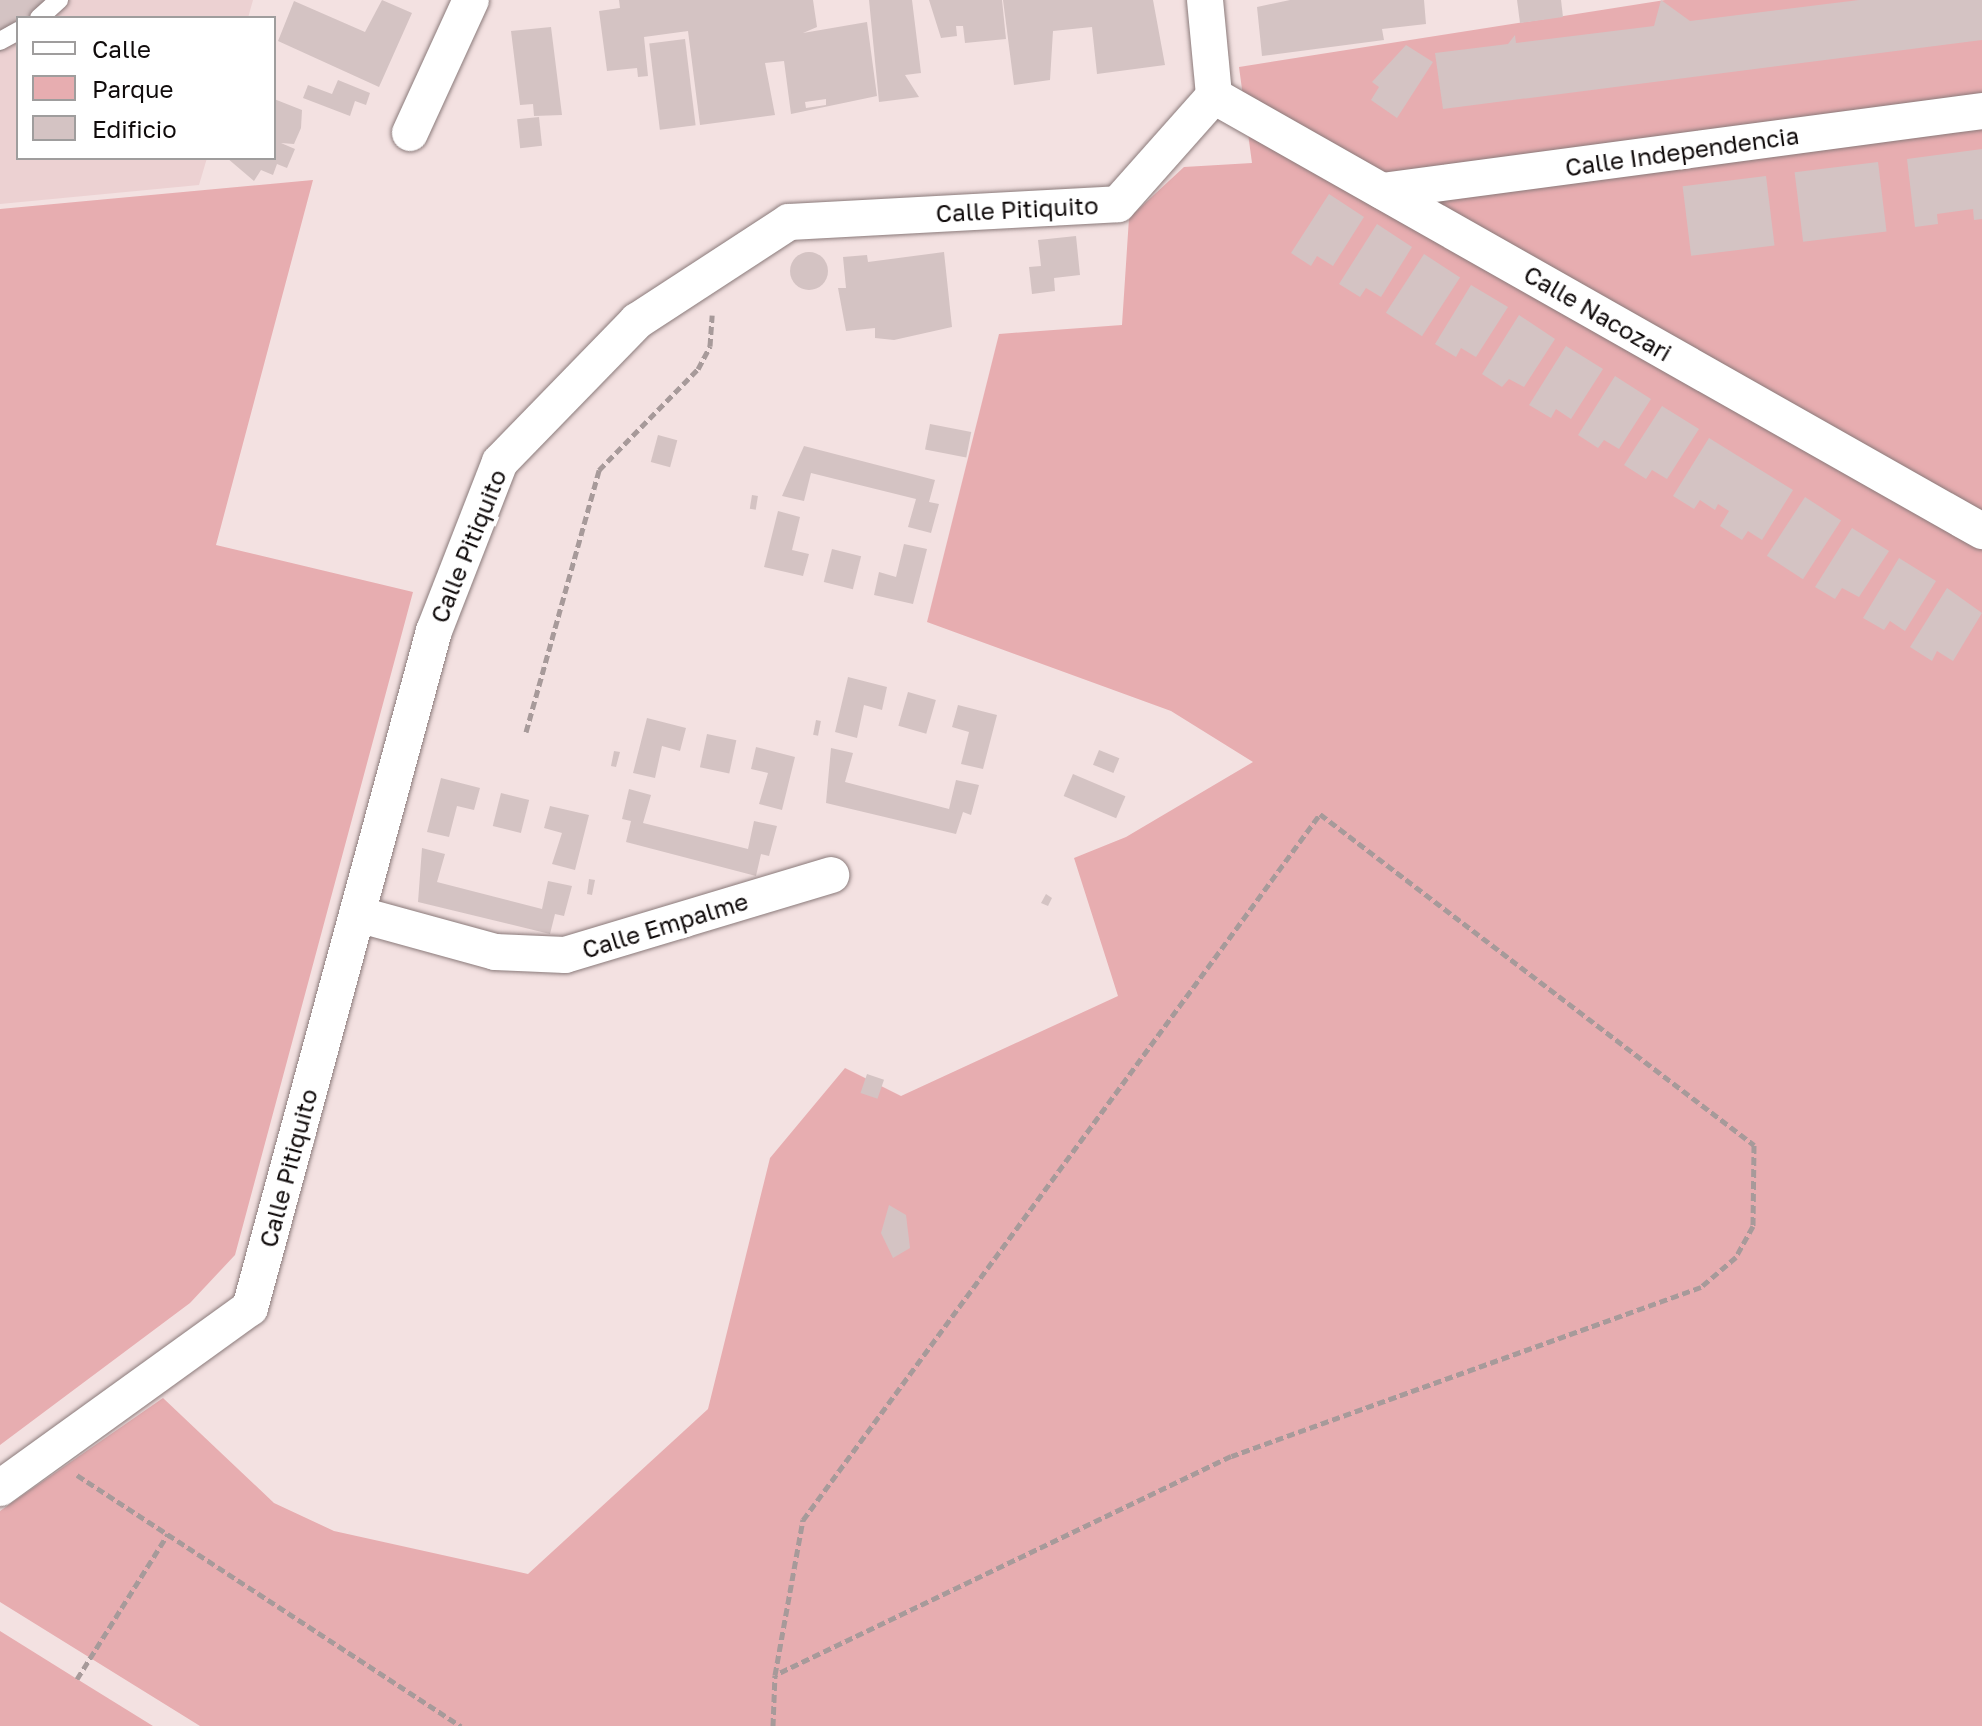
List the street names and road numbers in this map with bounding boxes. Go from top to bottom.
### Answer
street label: Calle Independencia [1563,120,1801,182]
street label: Calle Pitiquito [935,190,1099,228]
street label: Calle Nacozari [1519,259,1677,367]
street label: Calle Pitiquito [424,465,512,627]
street label: Calle Empalme [579,886,751,964]
street label: Calle Pitiquito [253,1086,323,1250]

